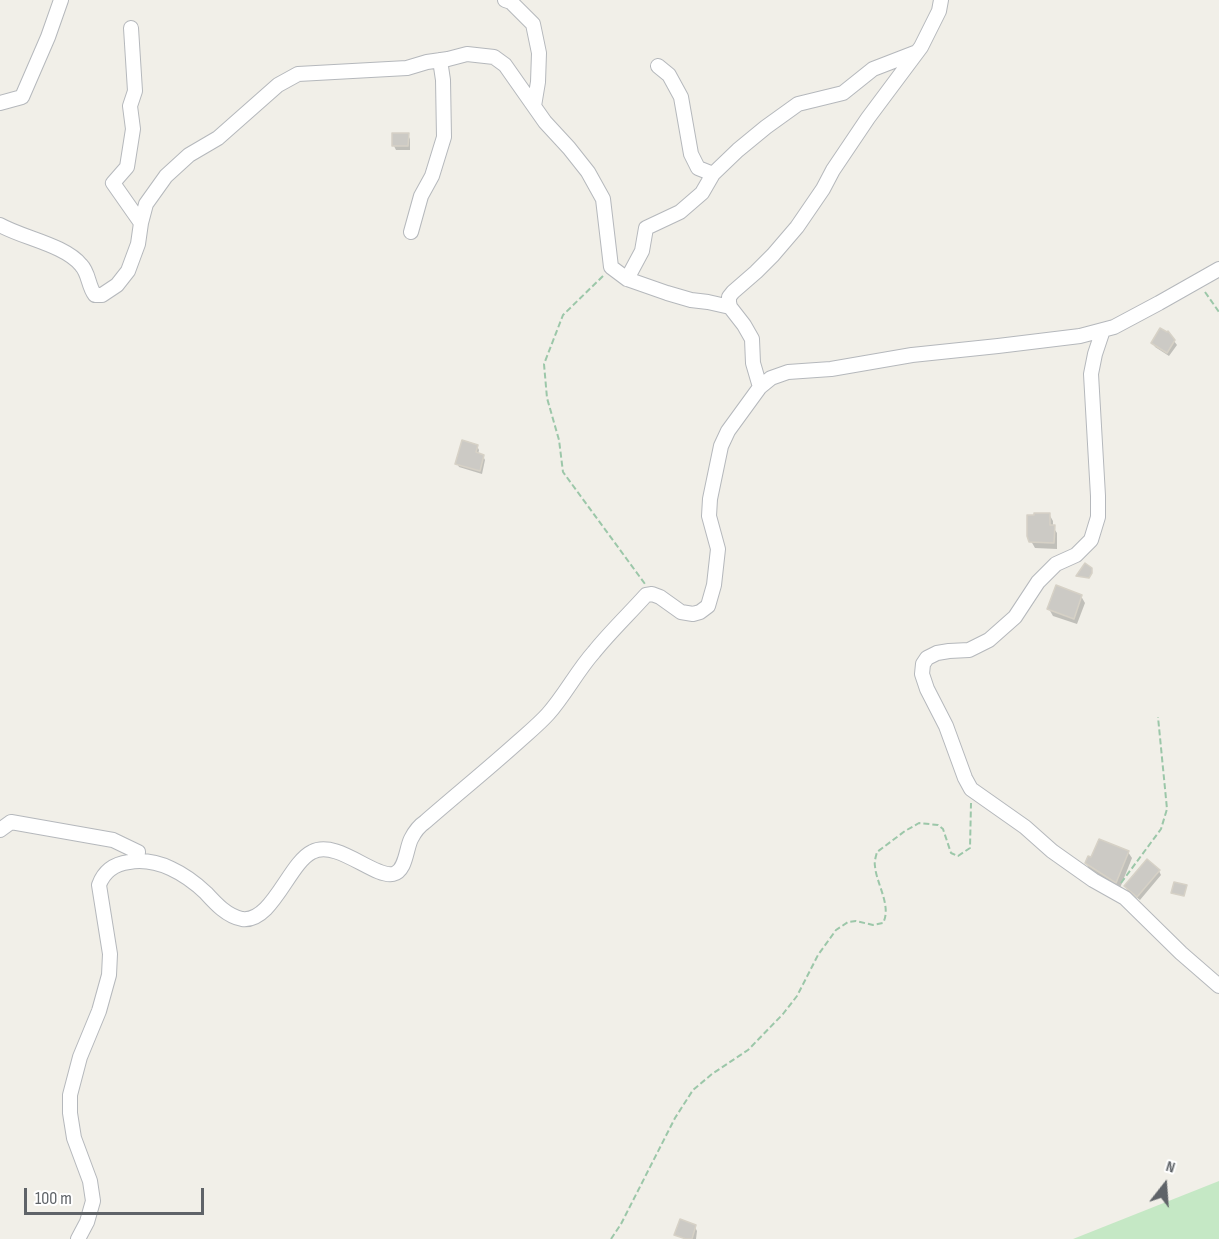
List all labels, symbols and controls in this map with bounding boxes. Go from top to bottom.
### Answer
north arrow [1135,1155,1195,1215]
text: N [1164,1157,1177,1178]
scale bar [27,1176,207,1214]
text: 100 m [35,1188,72,1209]

